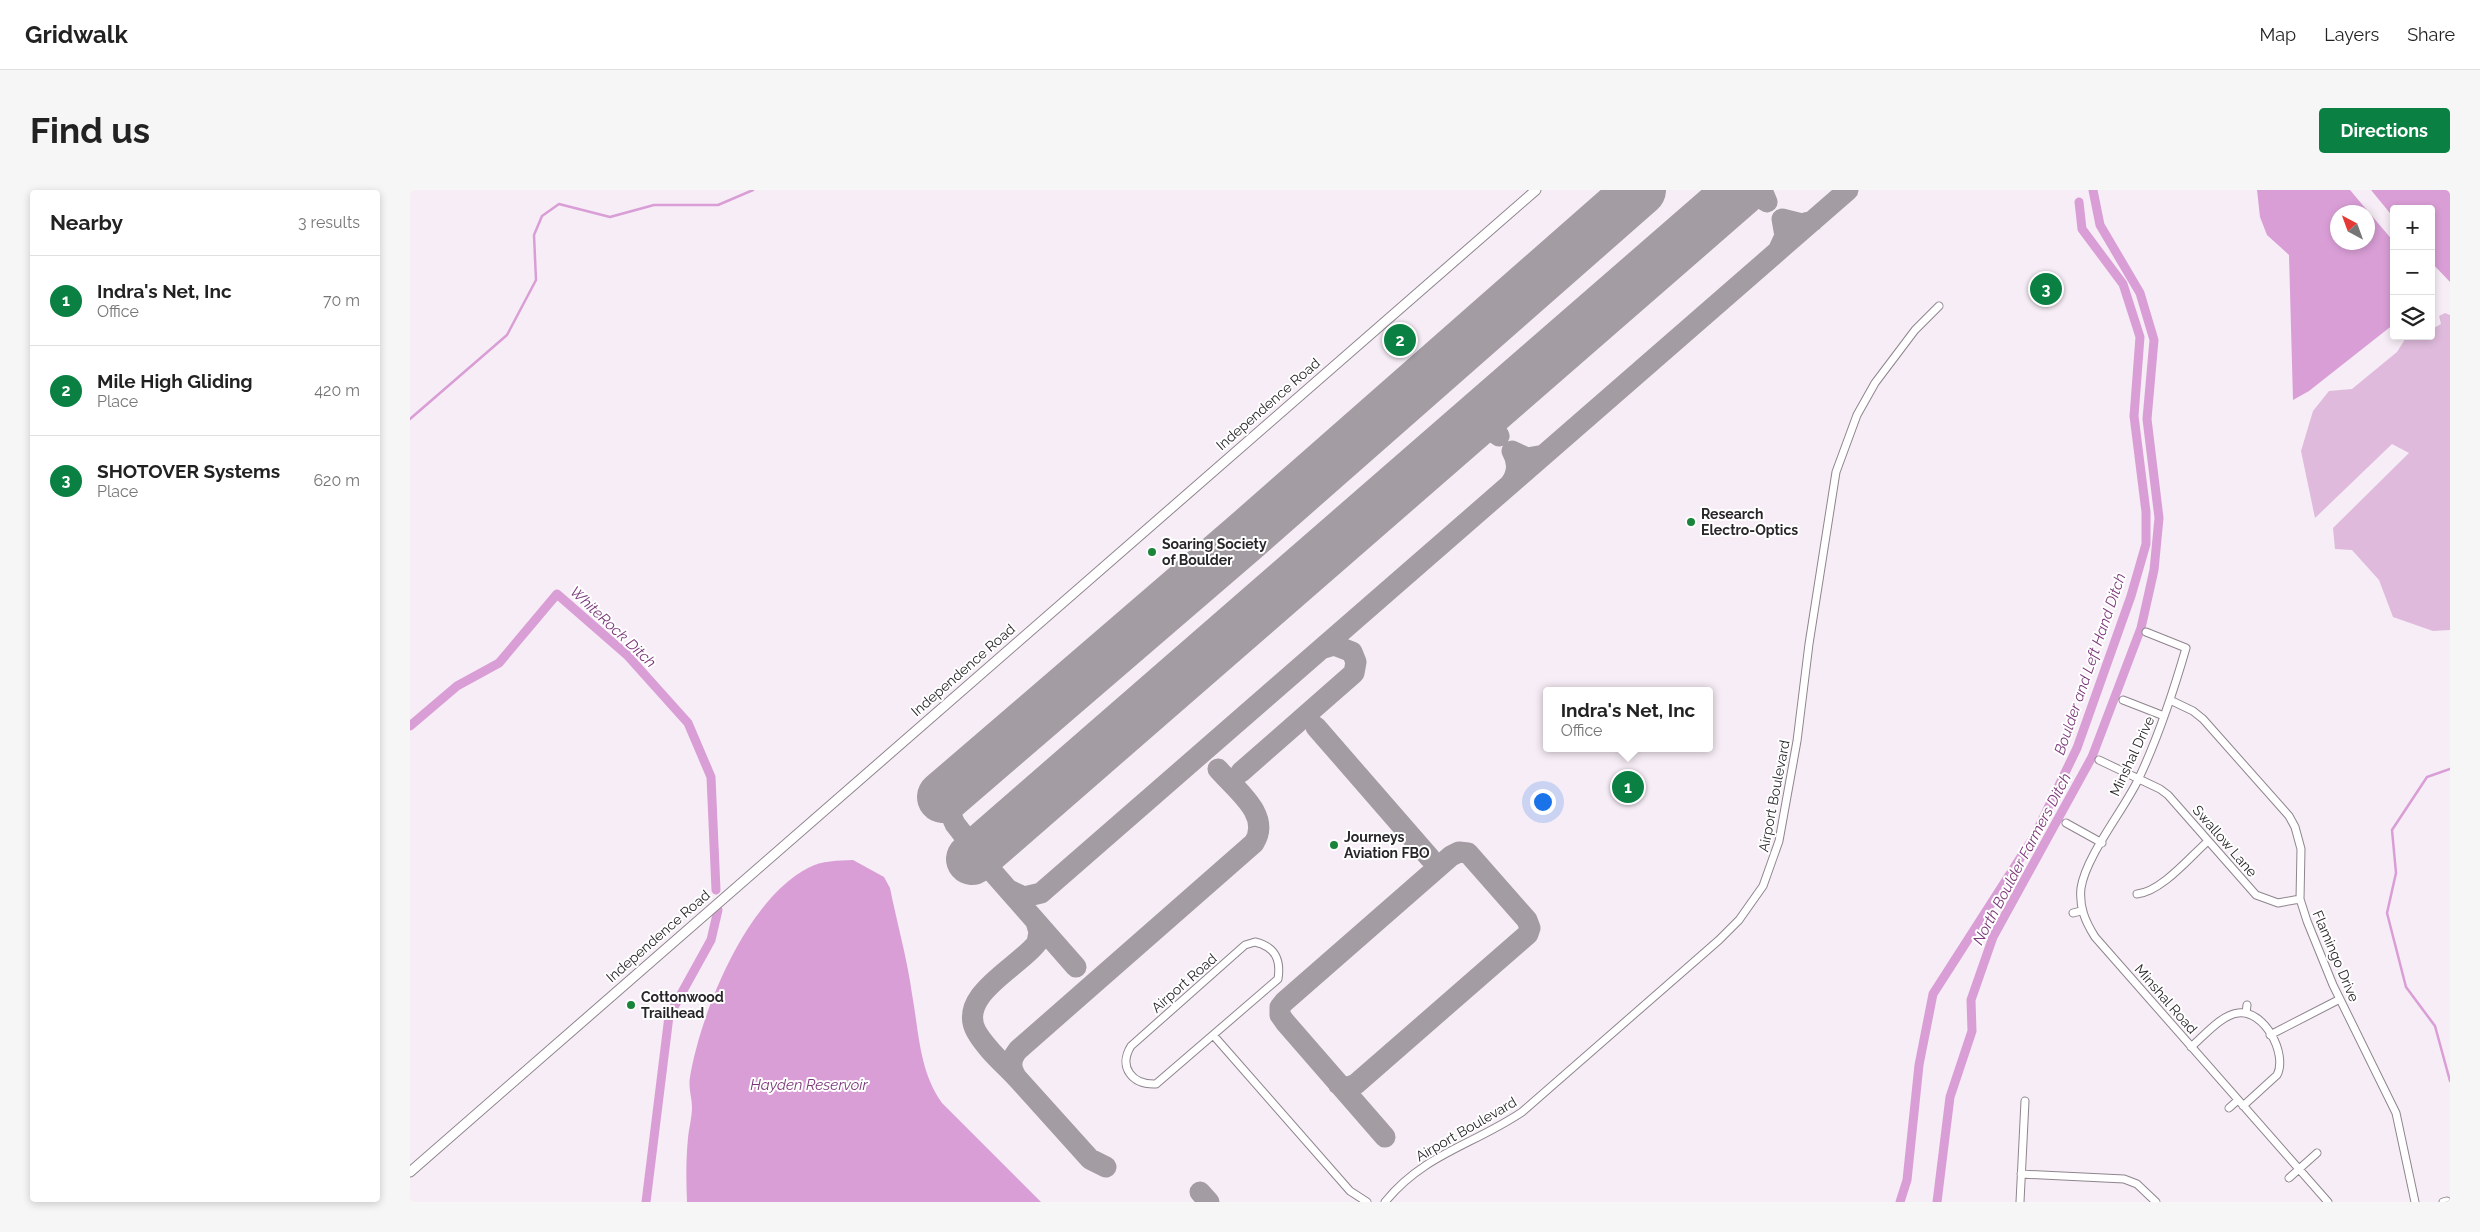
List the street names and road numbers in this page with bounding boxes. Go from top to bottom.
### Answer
street label: Independence Road [1213,355,1323,453]
street label: Independence Road [908,621,1018,719]
street label: Minshal Drive [2106,713,2158,799]
street label: Airport Boulevard [1755,739,1793,853]
street label: Swallow Lane [2190,802,2260,880]
street label: Independence Road [603,887,713,985]
street label: Flamingo Drive [2310,908,2362,1004]
street label: Airport Road [1148,950,1220,1016]
street label: Minshal Road [2132,961,2200,1037]
street label: Airport Boulevard [1413,1094,1519,1164]

